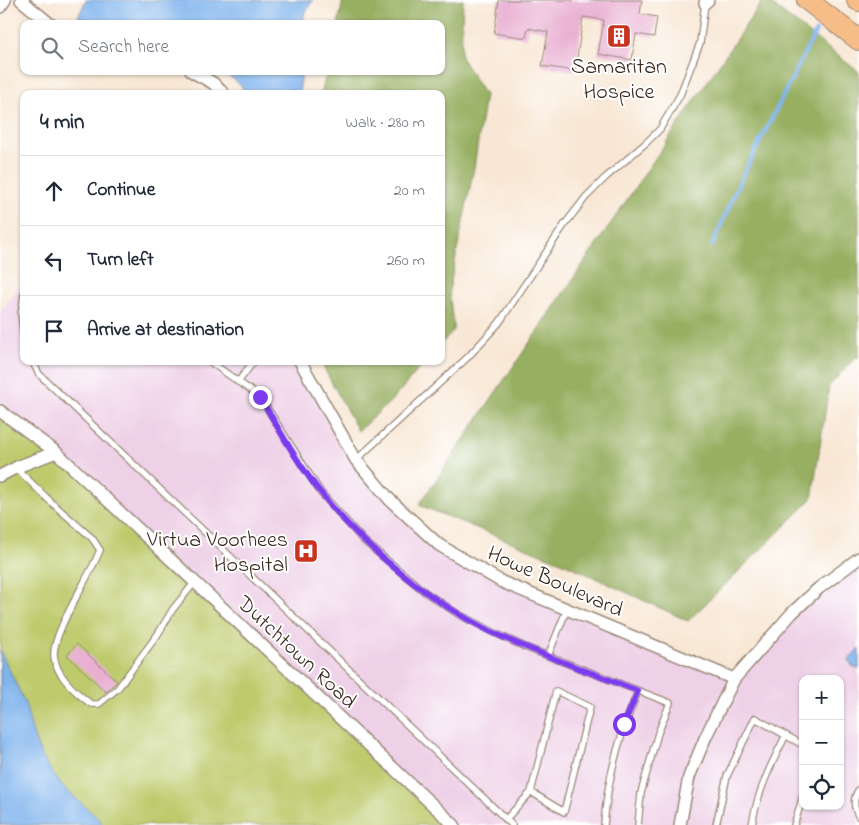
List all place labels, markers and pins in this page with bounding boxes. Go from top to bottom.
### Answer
building icon: Samaritan Hospice [606,23,632,49]
place label: Samaritan Hospice [571,52,667,109]
place label: Virtua Voorhees Hospital [146,525,288,582]
hospital icon: Virtua Voorhees Hospital [293,538,319,564]

